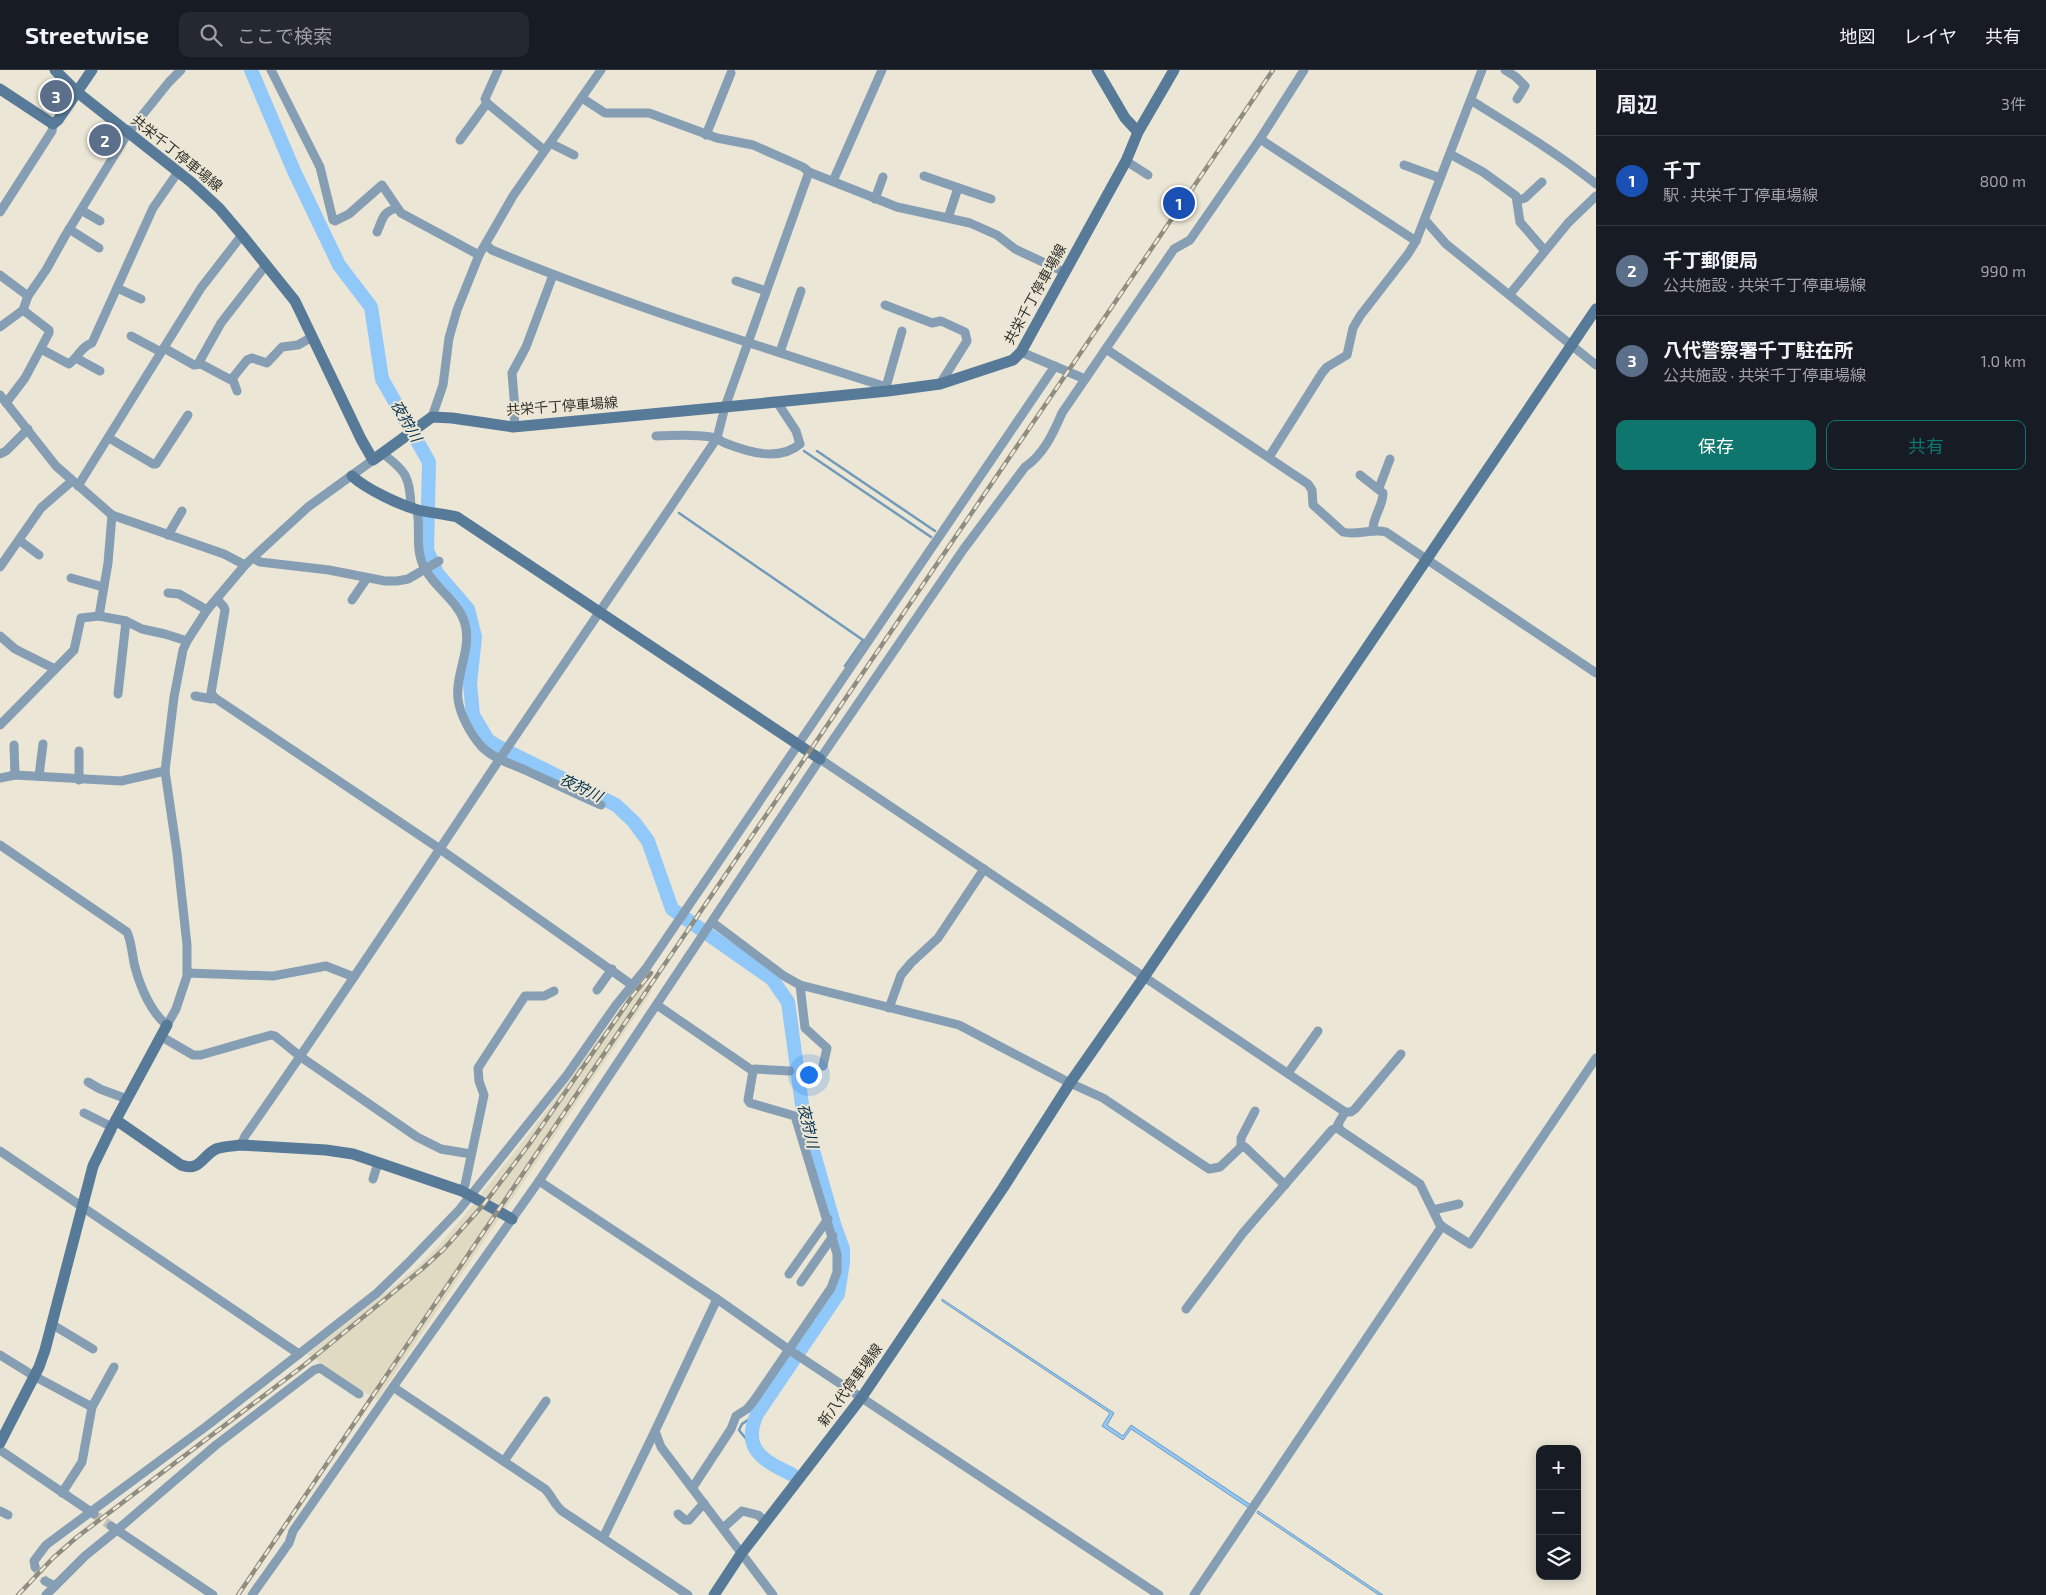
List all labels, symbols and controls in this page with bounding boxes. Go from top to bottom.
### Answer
search box [179,12,529,57]
text: Streetwise [25,20,149,49]
icon: search [197,21,225,49]
text: ここで検索 [237,24,332,47]
text: 地図 [1840,25,1876,47]
text: レイヤ [1904,25,1957,47]
text: 共有 [1985,25,2021,47]
pin: 3 [40,77,72,115]
text: 周辺 [1616,91,1658,116]
text: 3件 [2001,94,2026,113]
street label: 共栄千丁停車場線 [128,111,226,194]
pin: 2 [89,121,121,159]
text: 千丁 [1663,158,1701,181]
text: 1 [1629,171,1635,190]
text: 800 m [1979,171,2026,190]
pin: 1 [1163,184,1195,222]
text: 駅 · 共栄千丁停車場線 [1663,185,1818,204]
street label: 共栄千丁停車場線 [1000,241,1069,347]
text: 千丁郵便局 [1663,248,1758,271]
text: 2 [1627,261,1637,280]
text: 990 m [1980,261,2026,280]
text: 公共施設 · 共栄千丁停車場線 [1663,275,1866,294]
text: 八代警察署千丁駐在所 [1663,338,1853,361]
text: 3 [1627,351,1637,370]
text: 1.0 km [1981,351,2026,370]
text: 公共施設 · 共栄千丁停車場線 [1663,365,1866,384]
street label: 共栄千丁停車場線 [506,393,618,418]
water label: 夜狩川 [388,397,427,446]
button: 保存 [1616,420,1816,470]
button: 共有 [1826,420,2026,470]
water label: 夜狩川 [557,769,607,806]
your location [796,1062,822,1088]
water label: 夜狩川 [795,1102,823,1152]
street label: 新八代停車場線 [814,1340,885,1429]
map controls [1536,1445,1581,1580]
button: + [1536,1445,1581,1490]
button: − [1536,1490,1581,1535]
button: layers [1536,1535,1581,1580]

